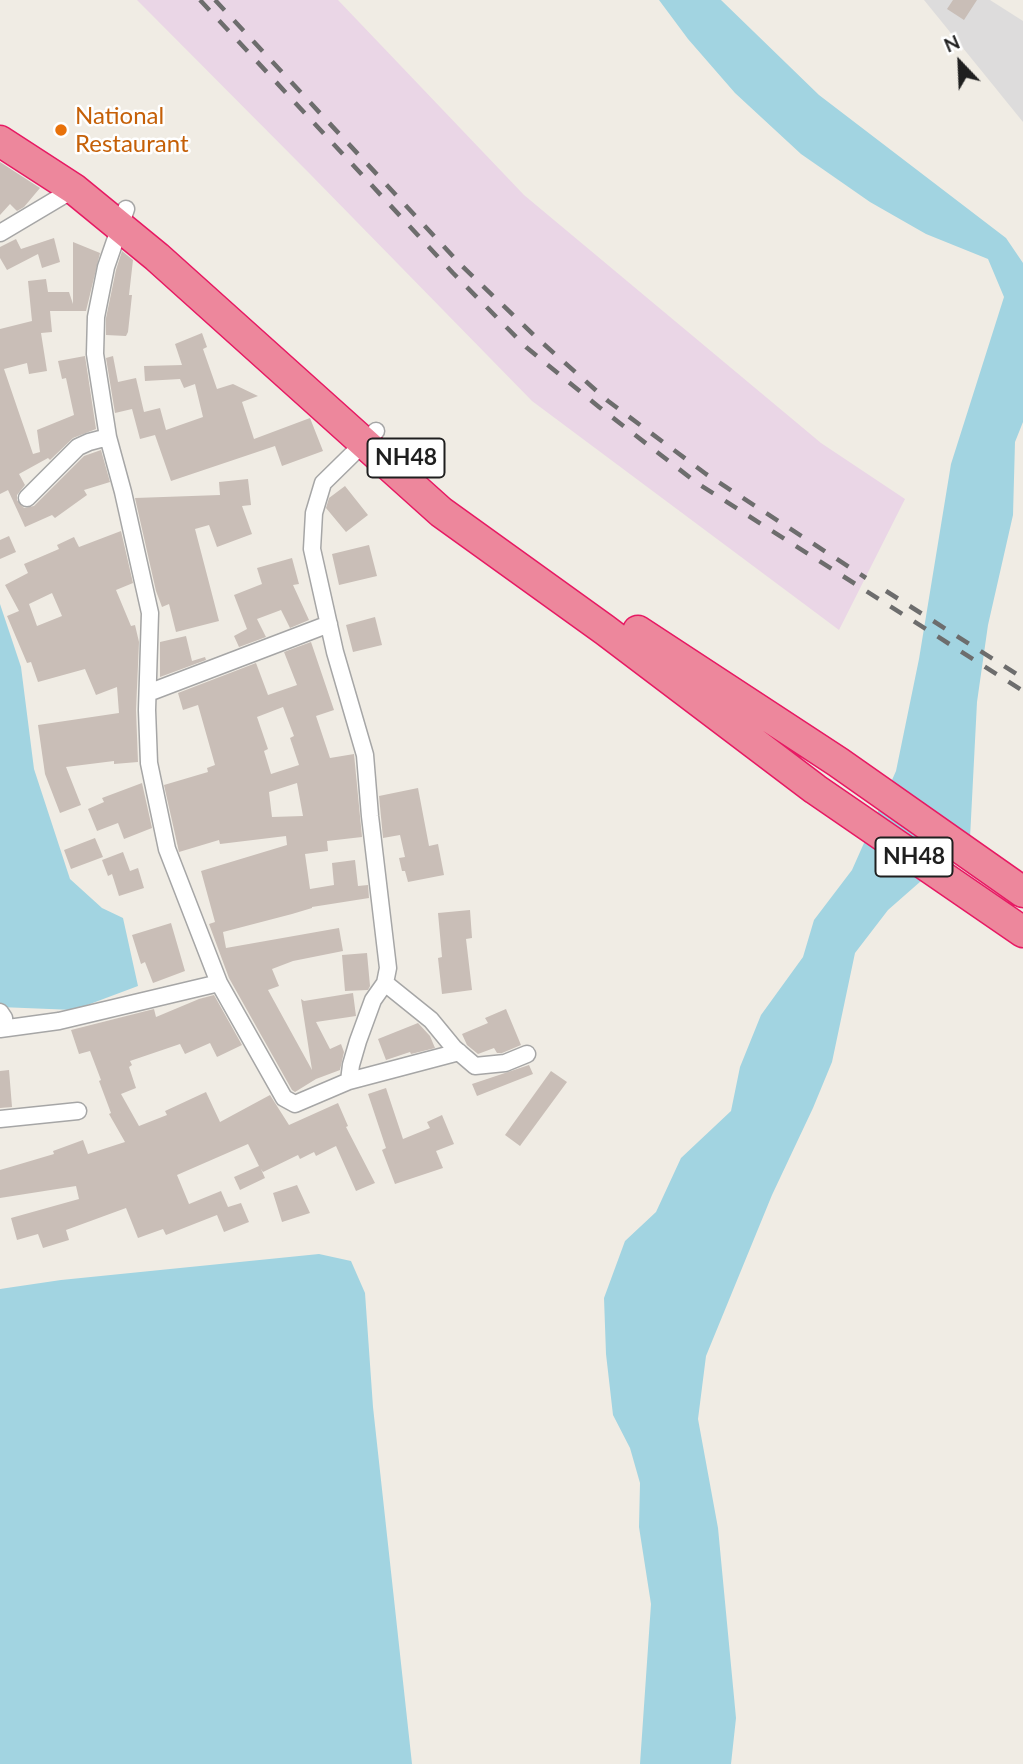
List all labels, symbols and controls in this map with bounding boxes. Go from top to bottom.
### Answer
north arrow [925,28,995,98]
text: N [940,30,963,57]
place label: National Restaurant [75,102,189,158]
marker: National Restaurant [53,122,69,138]
road number: NH48 [368,438,444,478]
road number: NH48 [876,838,953,876]

